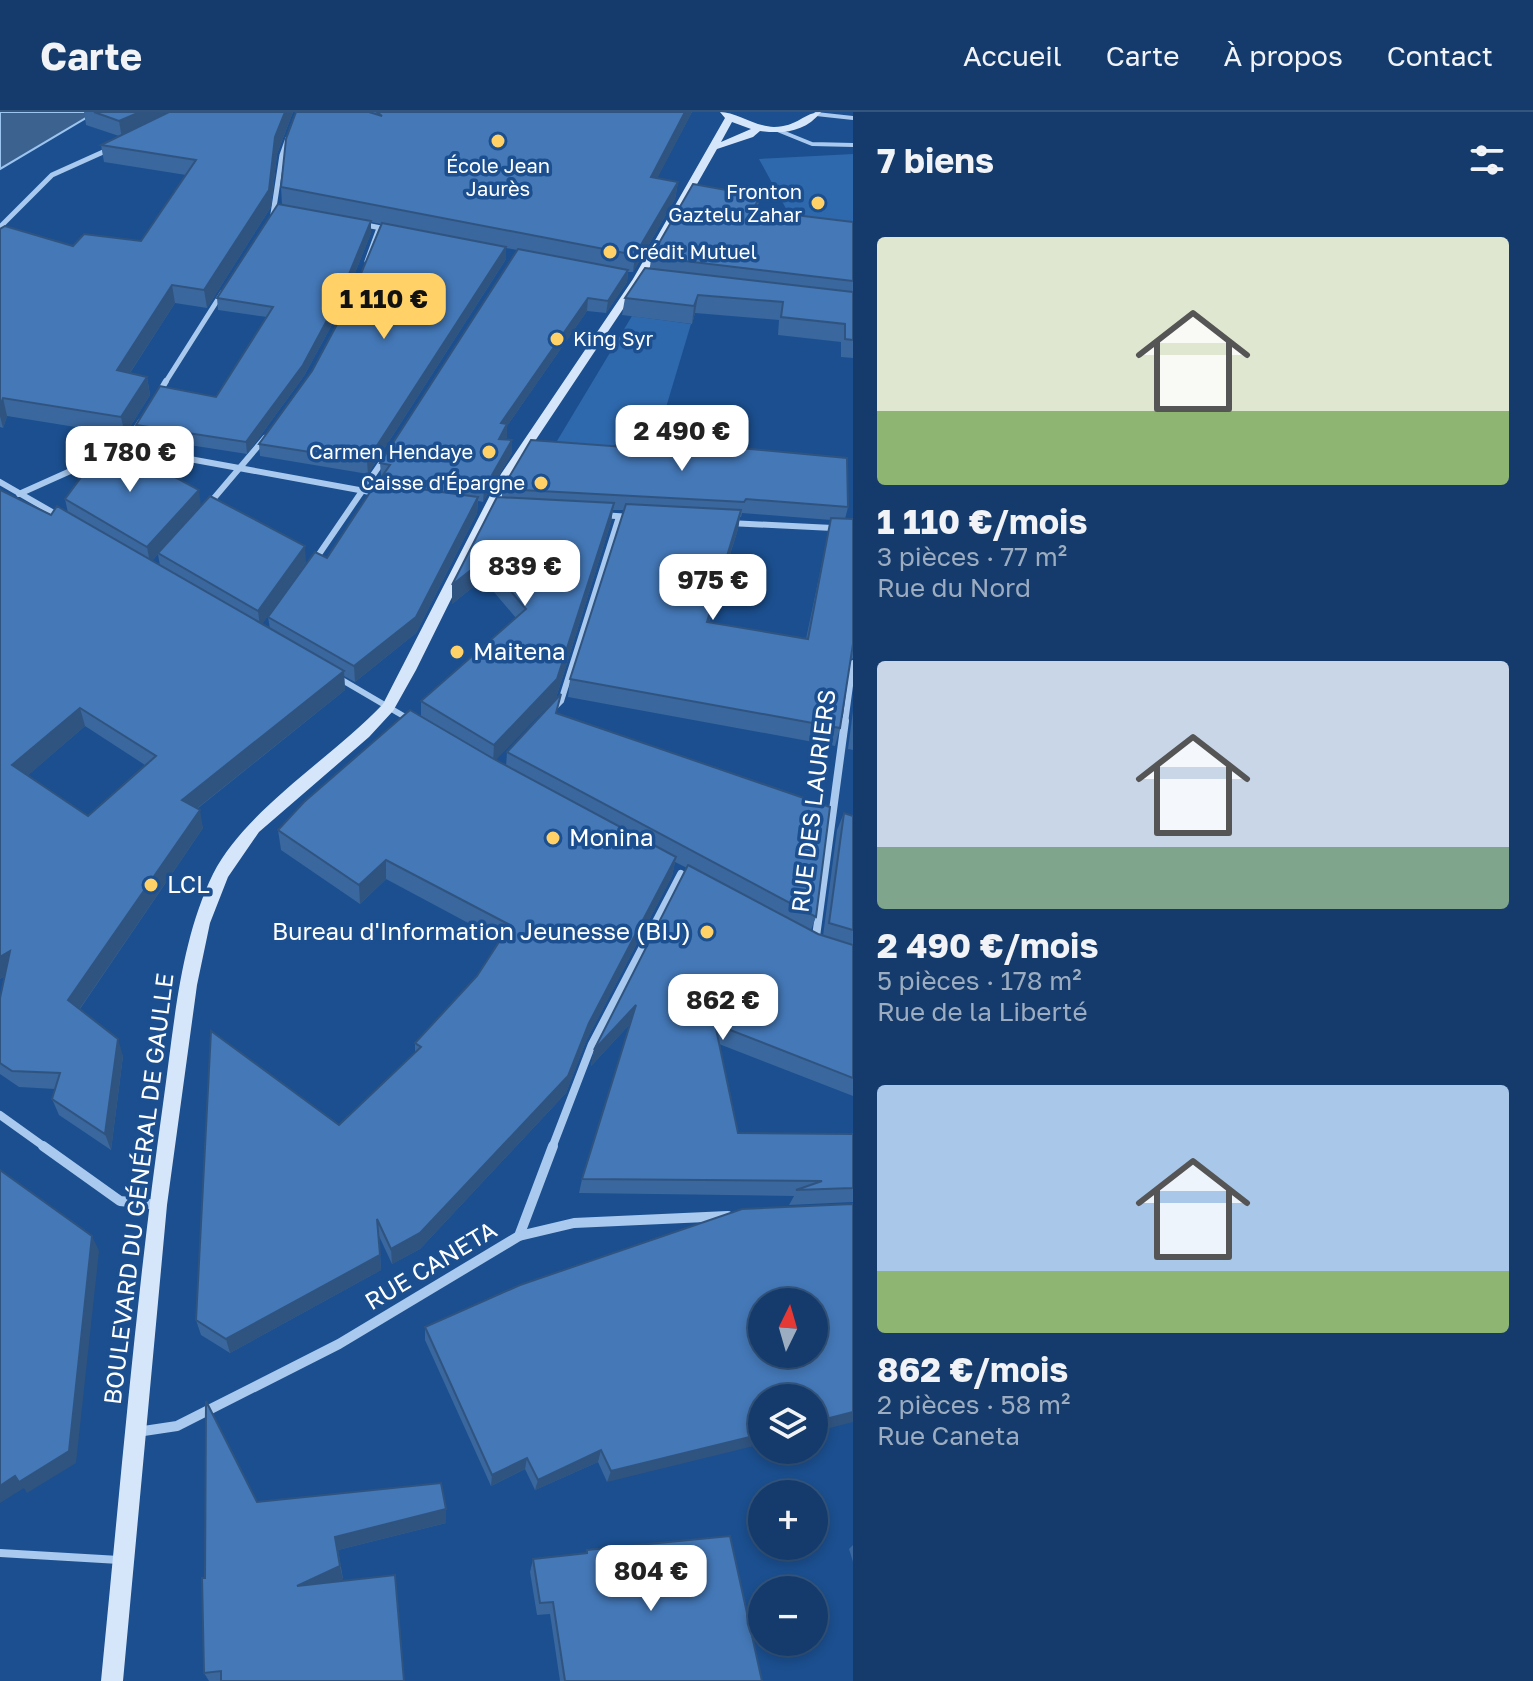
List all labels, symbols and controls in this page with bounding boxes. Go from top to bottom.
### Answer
text: Carte [40,33,142,78]
text: Accueil [963,39,1062,72]
text: Carte [1106,39,1179,72]
text: À propos [1223,39,1343,72]
text: Contact [1387,39,1493,72]
marker: École Jean Jaurès [489,132,507,150]
icon: filters [1465,138,1509,182]
text: 7 biens [877,140,994,180]
place label: École Jean Jaurès [446,153,550,200]
place label: Fronton Gaztelu Zahar [668,179,802,226]
marker: Fronton Gaztelu Zahar [809,194,827,212]
place label: Crédit Mutuel [626,239,757,263]
marker: Crédit Mutuel [601,243,619,261]
pin: 1 110 € [310,273,458,341]
text: 1 110 € [340,283,428,314]
icon: home [1121,289,1265,433]
place label: King Syr [573,326,654,350]
marker: King Syr [548,330,566,348]
pin: 2 490 € [608,405,756,473]
text: 2 490 € [634,415,730,446]
pin: 1 780 € [56,426,204,494]
text: 1 780 € [84,436,176,467]
place label: Carmen Hendaye [309,439,473,463]
marker: Carmen Hendaye [480,443,498,461]
place label: Caisse d'Épargne [361,470,525,494]
marker: Caisse d'Épargne [532,474,550,492]
text: 1 110 €/mois [877,501,1087,541]
pin: 839 € [469,540,581,608]
text: 3 pièces · 77 m² [877,541,1067,572]
text: 839 € [488,550,562,581]
pin: 975 € [657,554,769,622]
text: 975 € [677,564,749,595]
text: Rue du Nord [877,572,1031,603]
place label: Maitena [473,636,565,665]
marker: Maitena [448,643,466,661]
street label: RUE DES LAURIERS [784,688,841,914]
icon: home [1121,713,1265,857]
place label: Monina [569,822,654,851]
marker: Monina [544,829,562,847]
place label: LCL [167,869,210,898]
marker: LCL [142,876,160,894]
place label: Bureau d'Information Jeunesse (BIJ) [272,916,691,945]
marker: Bureau d'Information Jeunesse (BIJ) [698,923,716,941]
text: 2 490 €/mois [877,925,1098,965]
text: 5 pièces · 178 m² [877,965,1082,996]
street label: BOULEVARD DU GÉNÉRAL DE GAULLE [97,971,178,1406]
pin: 862 € [667,974,779,1042]
text: 862 € [686,984,760,1015]
text: Rue de la Liberté [877,996,1088,1027]
icon: home [1121,1137,1265,1281]
street label: RUE CANETA [359,1214,501,1315]
north arrow [748,1288,828,1368]
map controls [748,1288,828,1656]
text: 862 €/mois [877,1349,1068,1389]
button: layers [748,1384,828,1464]
text: 2 pièces · 58 m² [877,1389,1070,1420]
text: Rue Caneta [877,1420,1020,1451]
button: + [748,1480,828,1560]
pin: 804 € [595,1545,707,1613]
text: 804 € [614,1555,688,1586]
button: − [748,1576,828,1656]

